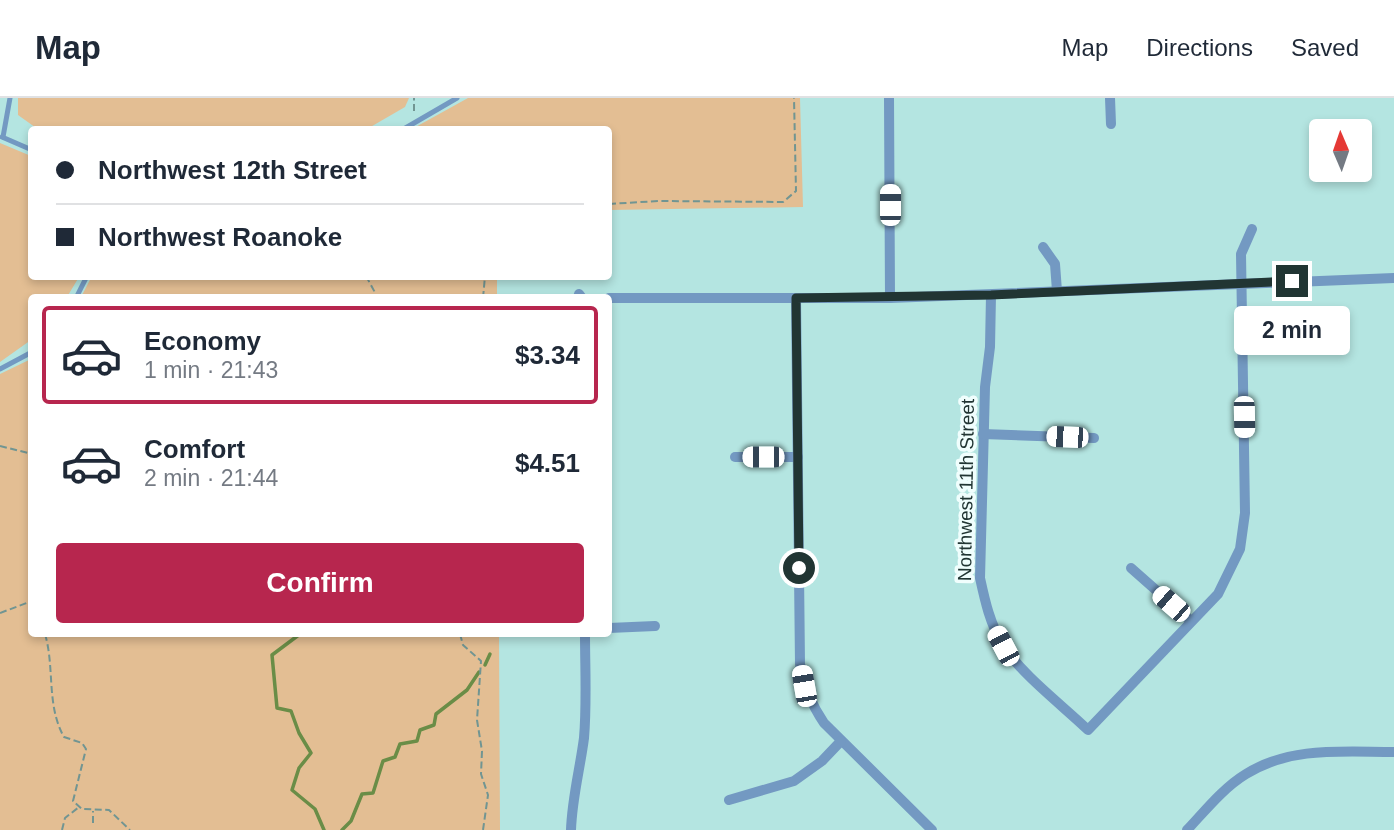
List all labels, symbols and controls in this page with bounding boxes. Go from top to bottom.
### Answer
text: Map [35,29,101,66]
text: Map [1062,34,1108,61]
text: Directions [1146,34,1253,61]
text: Saved [1291,34,1359,61]
north arrow [1309,119,1372,182]
map controls [1309,119,1372,182]
text: Northwest 12th Street [98,155,367,185]
car [880,184,901,226]
text: Northwest Roanoke [98,222,342,252]
route end [1276,265,1308,297]
callout: 2 min [1234,306,1350,354]
text: 2 min [1262,317,1322,343]
icon: car [60,324,123,387]
text: Economy [144,326,261,356]
text: $3.34 [515,340,580,370]
text: 1 min · 21:43 [144,357,278,383]
car [1234,396,1255,438]
street label: Northwest 11th Street [954,398,978,581]
car [1046,426,1089,448]
icon: car [60,432,123,495]
text: Comfort [144,434,245,464]
car [743,447,785,468]
text: $4.51 [515,448,580,478]
text: 2 min · 21:44 [144,465,278,491]
button: Confirm [56,543,584,623]
route start [783,552,815,584]
car [1149,582,1194,626]
car [984,623,1023,669]
car [791,663,818,709]

